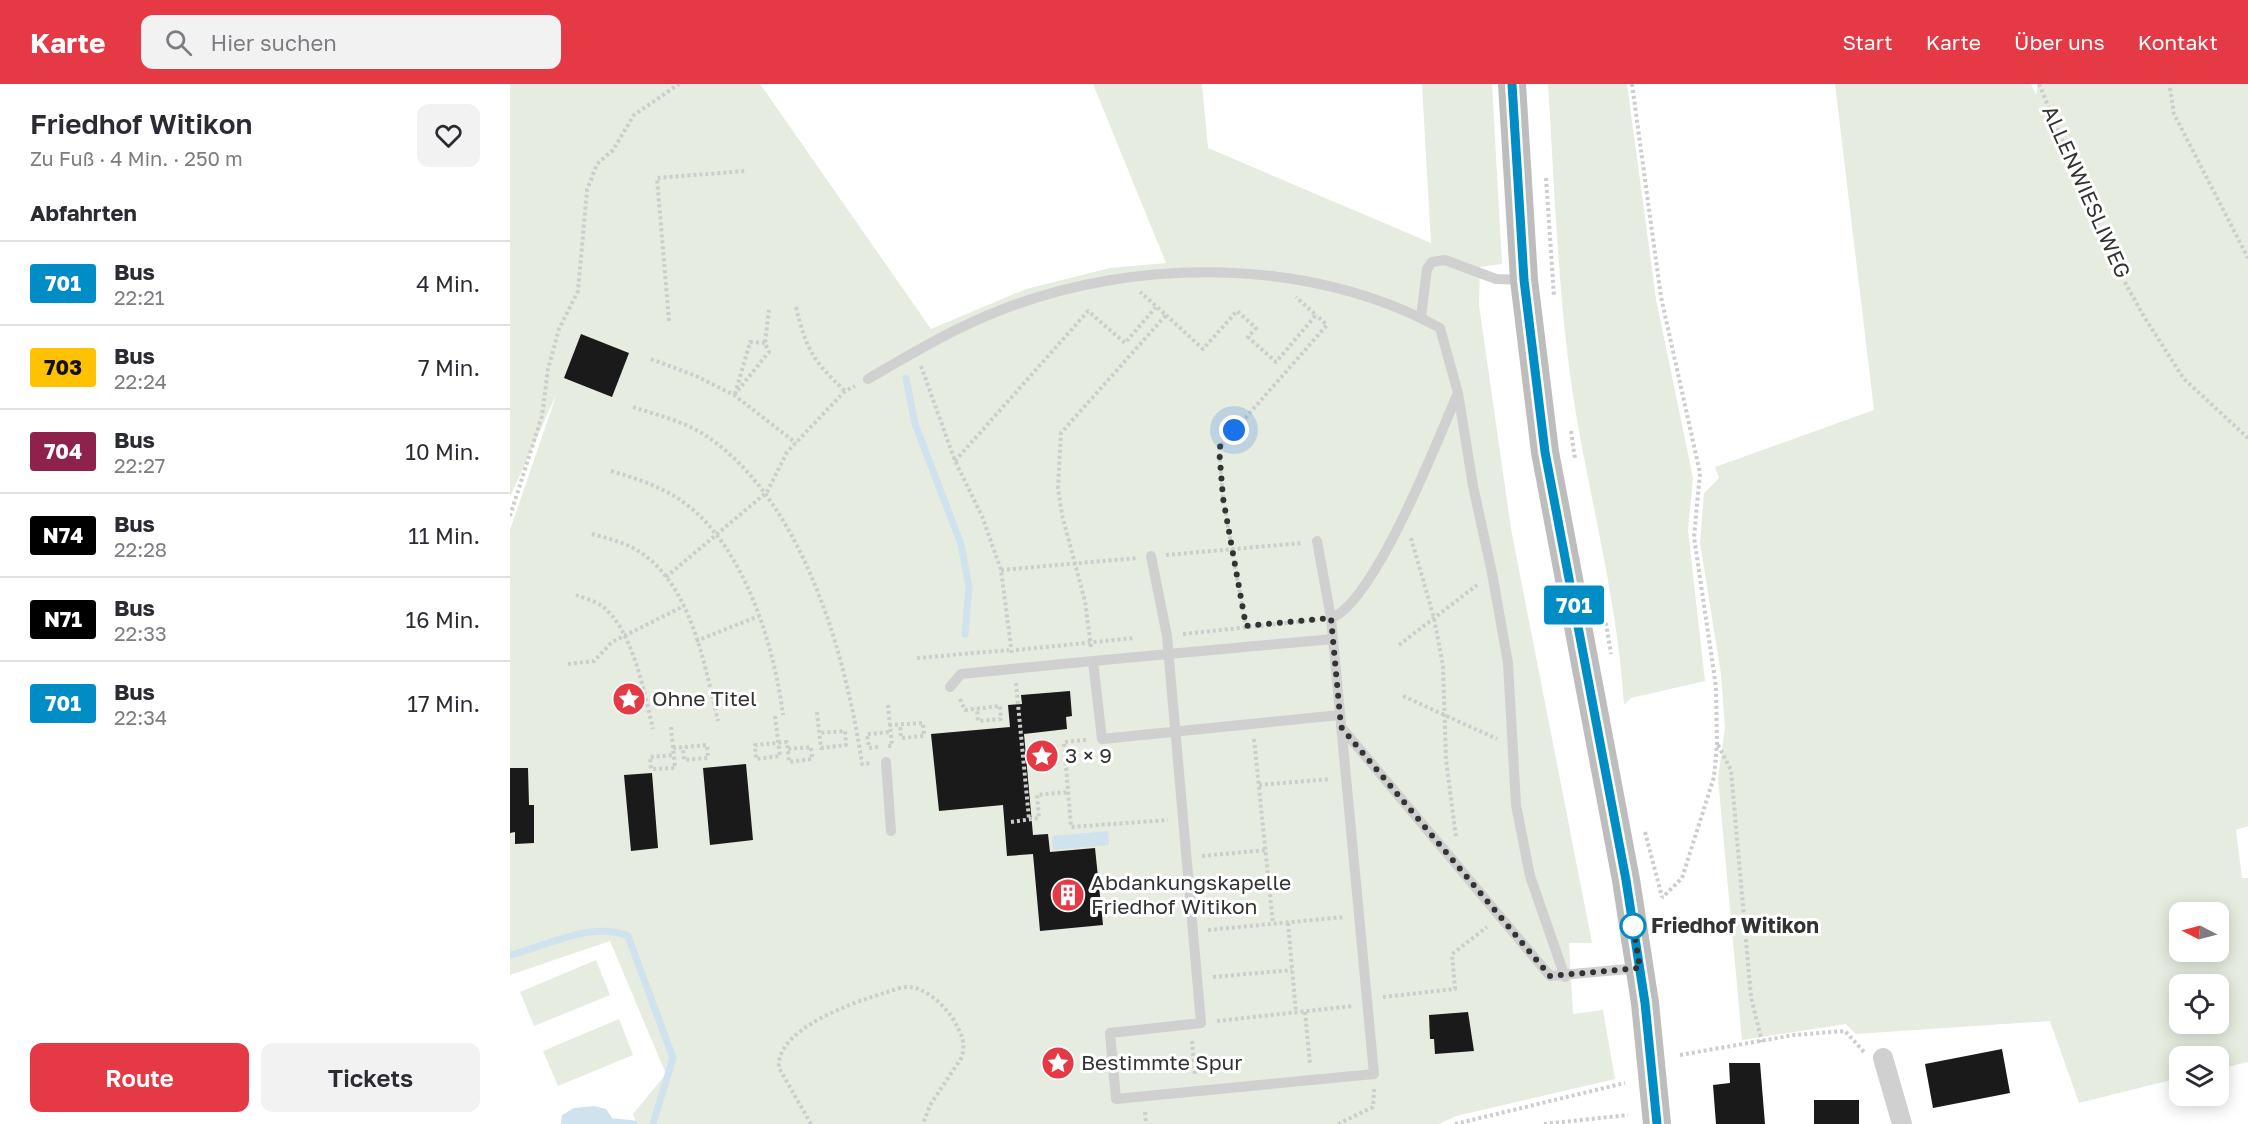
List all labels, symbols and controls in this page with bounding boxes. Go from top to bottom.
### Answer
search box [141,15,561,69]
text: Karte [30,26,105,59]
icon: search [162,26,195,59]
text: Hier suchen [210,29,337,56]
text: Start [1842,29,1893,55]
text: Karte [1926,29,1981,55]
text: Über uns [2014,29,2105,55]
text: Kontakt [2138,29,2218,55]
street label: ALLENWIESLIWEG [2037,101,2137,282]
button: heart [417,104,480,167]
text: Friedhof Witikon [30,107,252,140]
text: Zu Fuß · 4 Min. · 250 m [30,146,243,170]
text: Abfahrten [30,199,137,226]
text: Bus [114,258,155,285]
text: 701 [45,270,81,296]
text: 4 Min. [416,270,480,297]
text: 22:21 [114,285,165,309]
text: Bus [114,342,155,369]
text: 703 [44,354,82,380]
text: 7 Min. [418,354,480,381]
text: 22:24 [114,369,167,393]
your location [1219,415,1249,445]
text: Bus [114,426,155,453]
text: 704 [44,438,82,464]
text: 10 Min. [405,438,480,465]
text: 22:27 [114,453,165,477]
text: Bus [114,510,155,537]
text: N74 [43,522,83,548]
text: 11 Min. [408,522,480,549]
text: 22:28 [114,537,167,561]
line badge: 701 [1540,586,1608,624]
text: 701 [1556,592,1592,618]
text: Bus [114,594,155,621]
text: N71 [44,606,82,632]
text: 16 Min. [406,606,480,633]
text: 22:33 [114,621,167,645]
text: Bus [114,678,155,705]
place icon: Ohne Titel [611,681,647,717]
place label: Ohne Titel [652,685,757,711]
text: 701 [45,690,81,716]
text: 17 Min. [407,690,480,717]
text: 22:34 [114,705,167,729]
place icon: 3 × 9 [1024,738,1060,774]
place label: 3 × 9 [1065,742,1112,768]
place label: Abdankungskapelle Friedhof Witikon [1091,869,1291,919]
building icon: Abdankungskapelle Friedhof Witikon [1050,877,1086,913]
north arrow [2169,902,2229,962]
map controls [2169,902,2229,1106]
place label: Friedhof Witikon [1651,912,1819,938]
marker: Friedhof Witikon [1620,913,1646,939]
button: locate [2169,974,2229,1034]
button: Route [30,1043,249,1112]
button: Tickets [261,1043,480,1112]
place icon: Bestimmte Spur [1040,1045,1076,1081]
button: layers [2169,1046,2229,1106]
place label: Bestimmte Spur [1081,1049,1242,1075]

